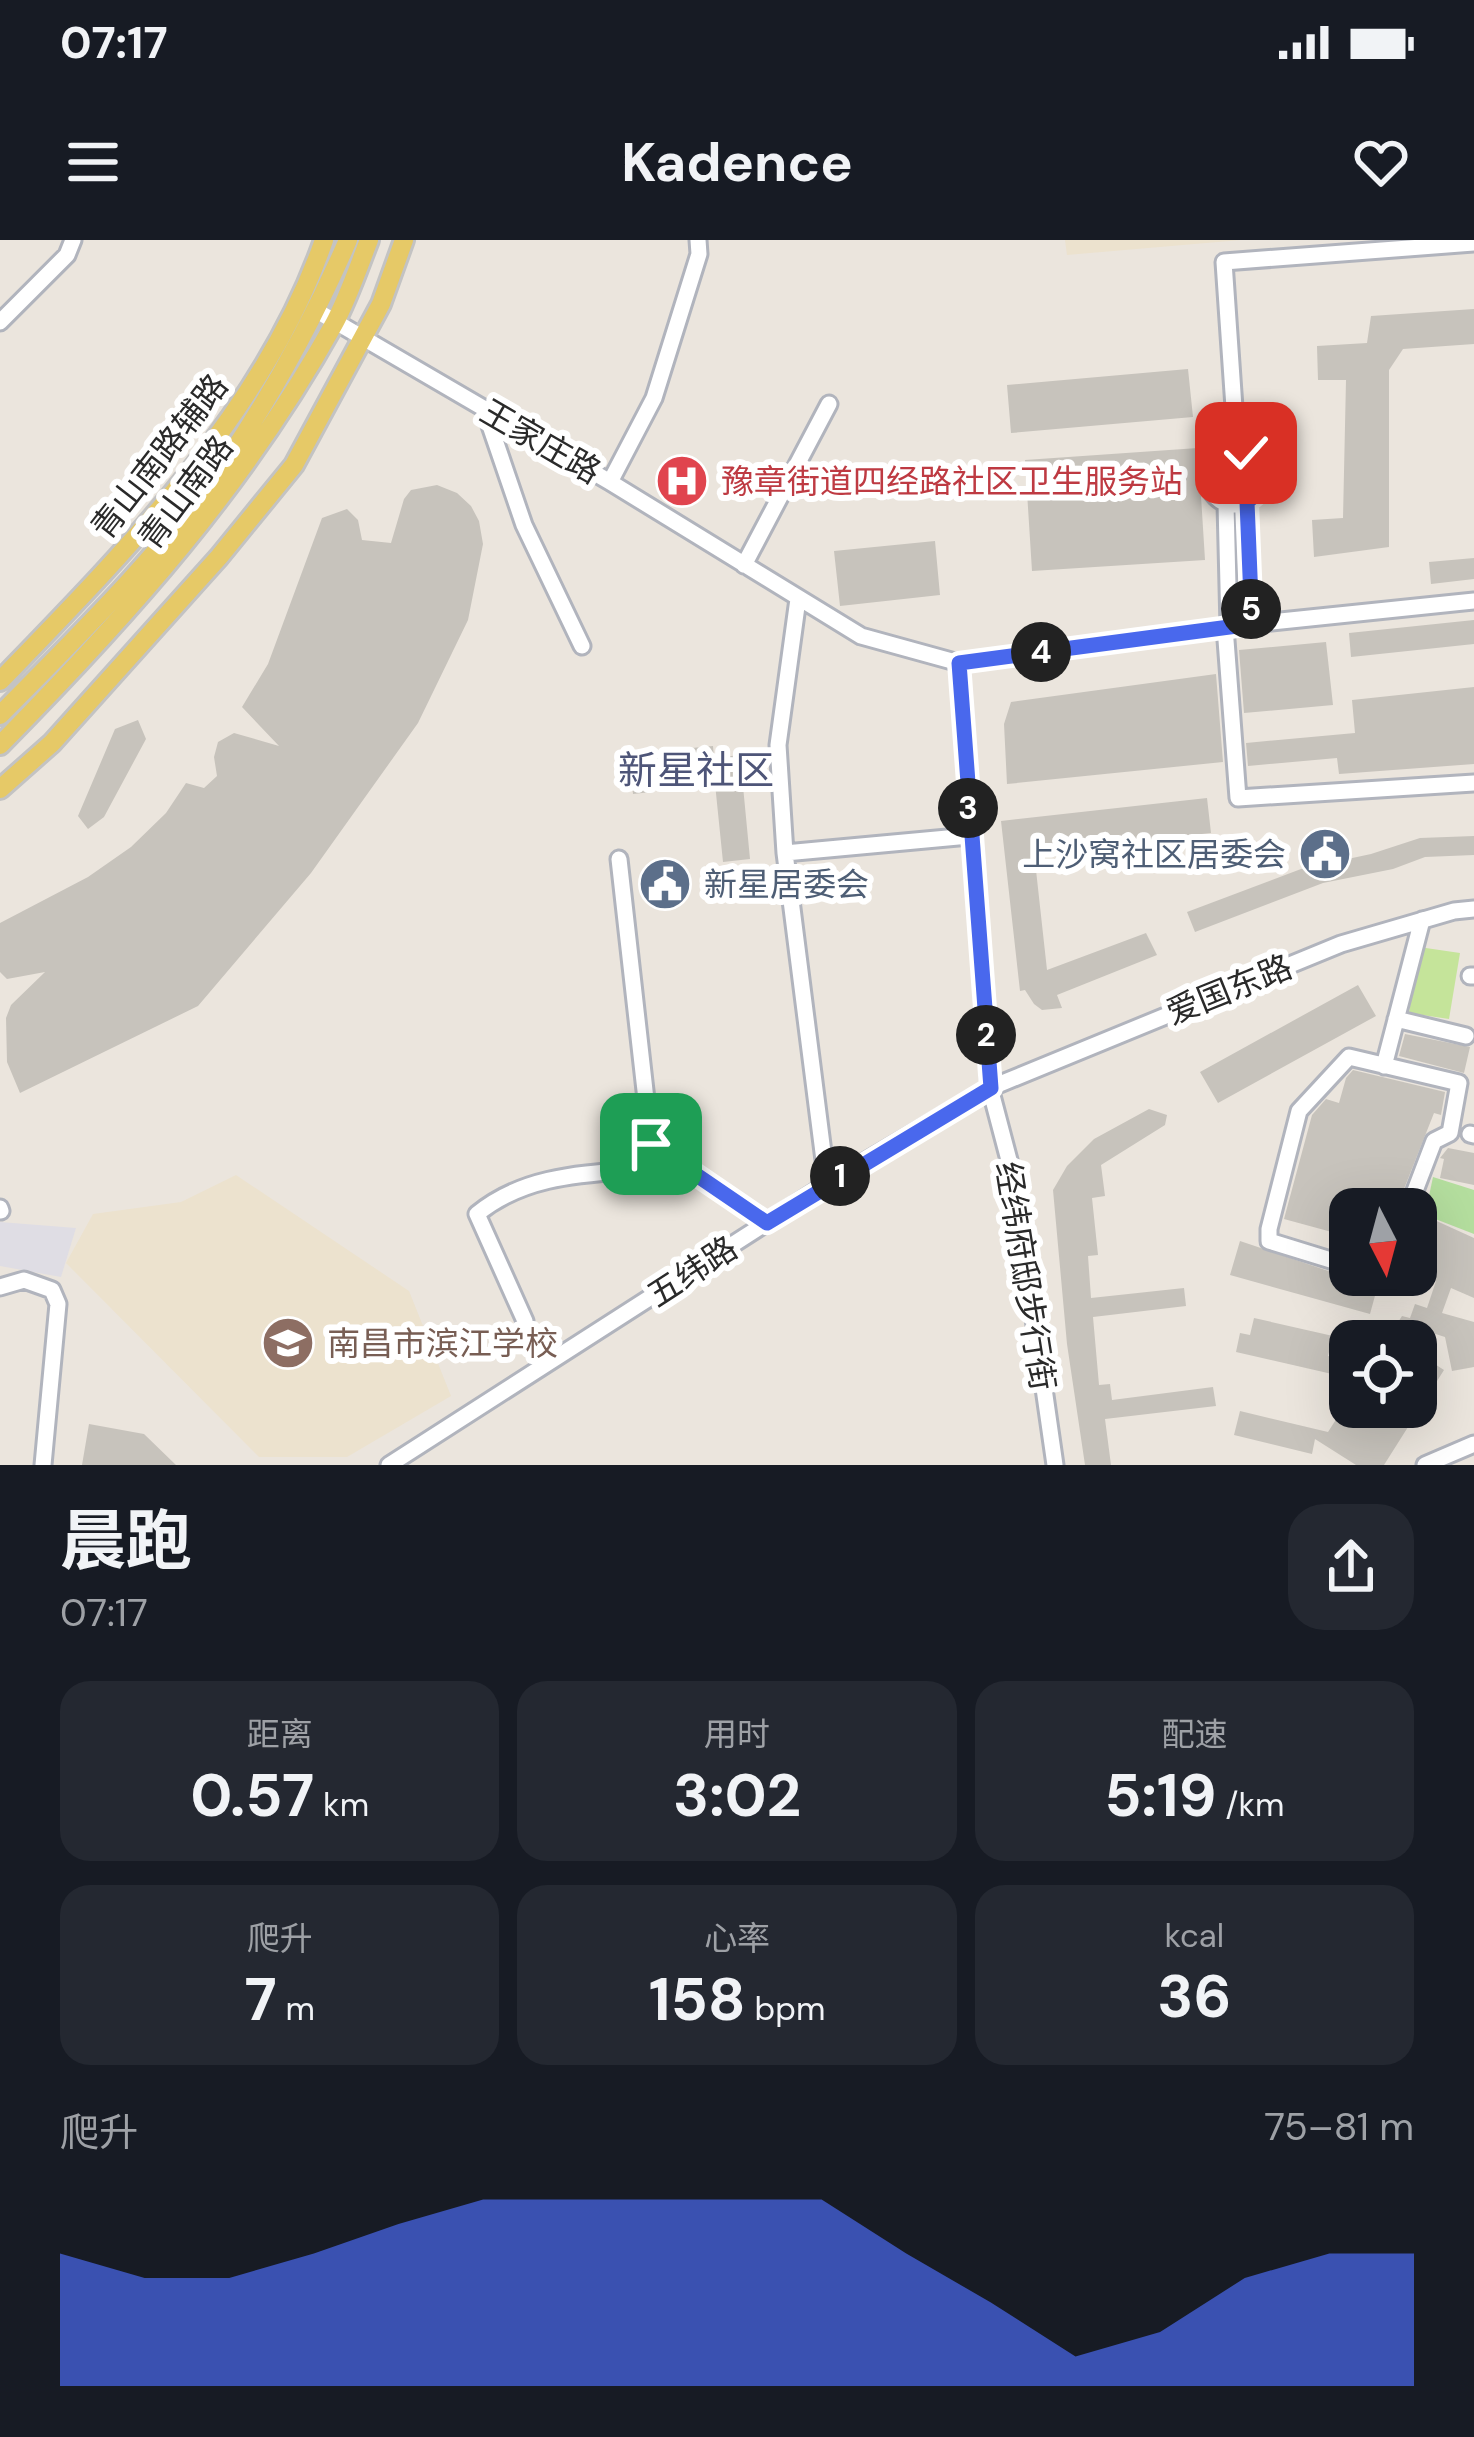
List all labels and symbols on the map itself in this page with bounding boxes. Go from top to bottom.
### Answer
street label: 青山南路辅路 [82,366,236,546]
street label: 王家庄路 [473,390,609,493]
pin [1195,402,1297,504]
street label: 青山南路 [129,427,241,557]
hospital icon: 豫章街道四经路社区卫生服务站 [654,453,710,509]
place label: 豫章街道四经路社区卫生服务站 [721,460,1183,503]
pin: 5 [1221,579,1281,639]
pin: 4 [1011,622,1071,682]
district label: 新星社区 [618,745,774,796]
pin: 3 [938,778,998,838]
public building icon: 上沙窝社区居委会 [1297,826,1353,882]
place label: 上沙窝社区居委会 [1022,833,1286,876]
public building icon: 新星居委会 [637,856,693,912]
place label: 新星居委会 [704,863,869,906]
street label: 爱国东路 [1160,945,1298,1034]
pin: 2 [956,1005,1016,1065]
pin [600,1093,702,1195]
pin: 1 [810,1146,870,1206]
street label: 经纬府邸步行街 [986,1159,1065,1394]
north arrow [1329,1188,1437,1296]
street label: 五纬路 [639,1226,745,1316]
school or university icon: 南昌市滨江学校 [260,1315,316,1371]
place label: 南昌市滨江学校 [327,1322,558,1365]

